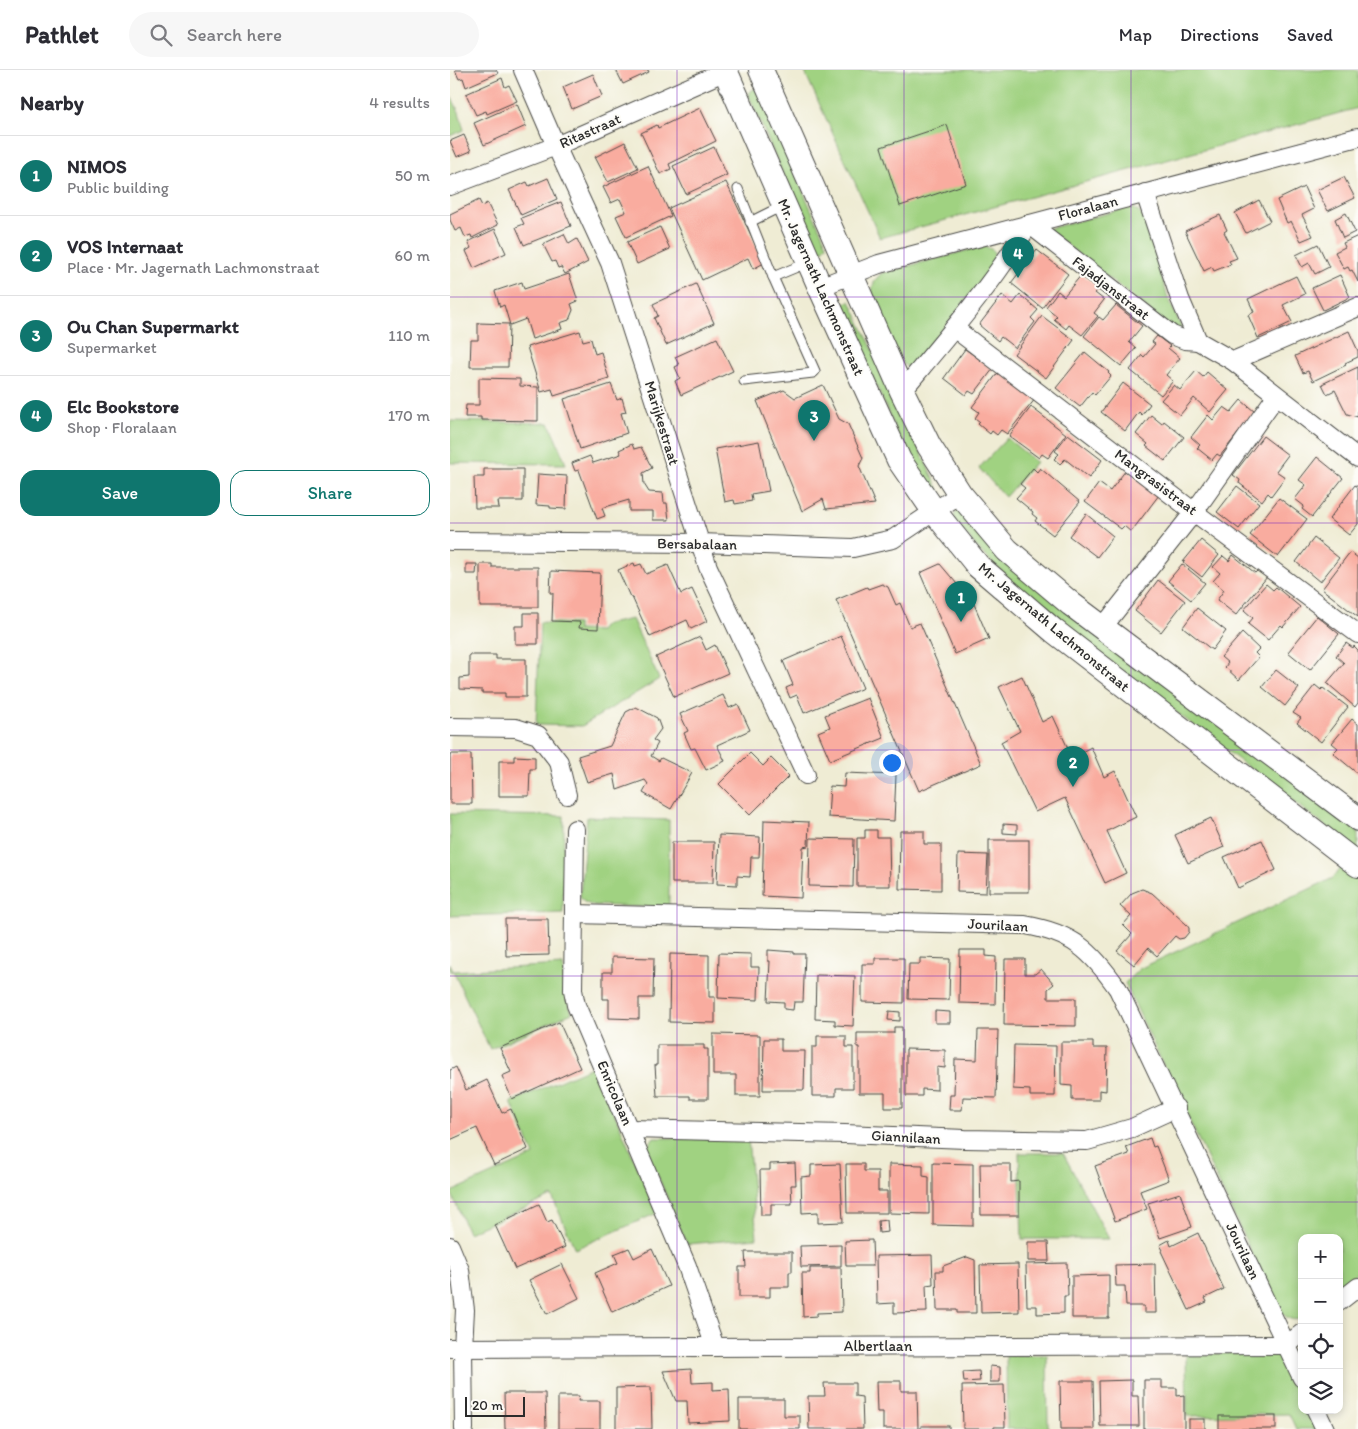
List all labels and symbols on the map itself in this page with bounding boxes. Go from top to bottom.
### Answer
street label: Ritastraat [556,109,624,153]
street label: Floralaan [1056,191,1120,225]
street label: Mr. Jagernath Lachmonstraat [774,196,868,379]
pin: 4 [1002,237,1034,278]
street label: Fajadjanstraat [1069,252,1154,324]
street label: Marijkestraat [641,379,683,468]
pin: 3 [798,400,830,441]
street label: Mangrasistraat [1111,445,1201,519]
street label: Bersabalaan [657,534,737,554]
street label: Mr. Jagernath Lachmonstraat [975,558,1134,696]
pin: 1 [945,581,977,622]
pin: 2 [1057,746,1089,787]
your location [879,750,905,776]
street label: Jourilaan [967,914,1029,936]
street label: Enricolaan [593,1058,637,1128]
street label: Giannilaan [871,1126,942,1148]
street label: Jourilaan [1222,1220,1264,1283]
street label: Albertlaan [844,1337,913,1355]
scale bar [465,1394,525,1417]

